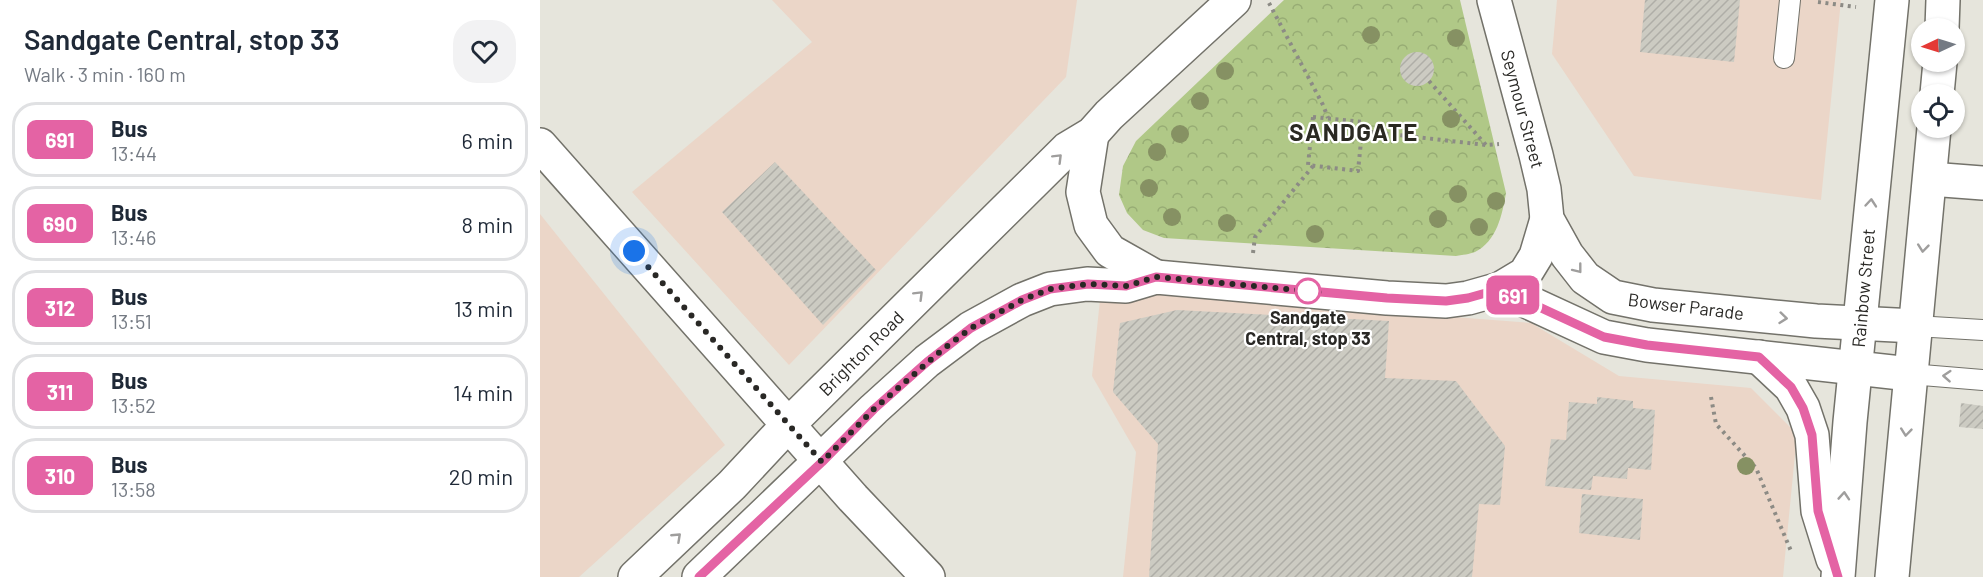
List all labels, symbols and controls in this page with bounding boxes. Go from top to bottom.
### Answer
north arrow [1911,18,1965,72]
map controls [1911,18,1965,138]
button: heart [453,20,516,83]
text: Sandgate Central, stop 33 [24,22,340,56]
street label: Seymour Street [1497,47,1549,171]
text: Walk · 3 min · 160 m [24,62,186,86]
button: locate [1911,84,1965,138]
text: Bus [111,115,148,141]
district label: SANDGATE [1289,117,1419,146]
text: 691 [45,127,75,152]
text: 6 min [462,127,513,153]
text: 13:44 [111,141,157,165]
one-way arrow [1051,154,1062,165]
text: Bus [111,199,148,225]
one-way arrow [1864,199,1877,208]
text: 690 [43,211,77,236]
text: 8 min [461,211,513,237]
text: 13:46 [111,225,156,249]
street label: Rainbow Street [1847,228,1879,348]
your location [619,236,649,266]
one-way arrow [1917,244,1930,253]
one-way arrow [1570,262,1581,273]
line badge: 691 [1478,276,1548,314]
marker: Sandgate Central, stop 33 [1295,278,1321,304]
text: Bus [111,283,148,309]
text: 691 [1498,283,1528,308]
street label: Bowser Parade [1627,288,1745,324]
one-way arrow [912,292,923,303]
text: 312 [45,295,75,320]
text: 13 min [454,295,513,321]
street label: Brighton Road [814,306,908,400]
place label: Sandgate Central, stop 33 [1245,306,1371,349]
text: 13:51 [111,309,152,333]
one-way arrow [1778,311,1787,324]
text: Bus [111,367,148,393]
one-way arrow [1942,370,1951,383]
text: 311 [47,379,73,404]
text: 14 min [453,379,513,405]
text: 13:52 [111,393,156,417]
one-way arrow [1900,428,1913,437]
text: Bus [111,451,148,477]
text: 310 [45,463,75,488]
text: 20 min [449,463,513,489]
text: 13:58 [111,477,156,501]
one-way arrow [1837,491,1850,500]
one-way arrow [671,533,681,544]

